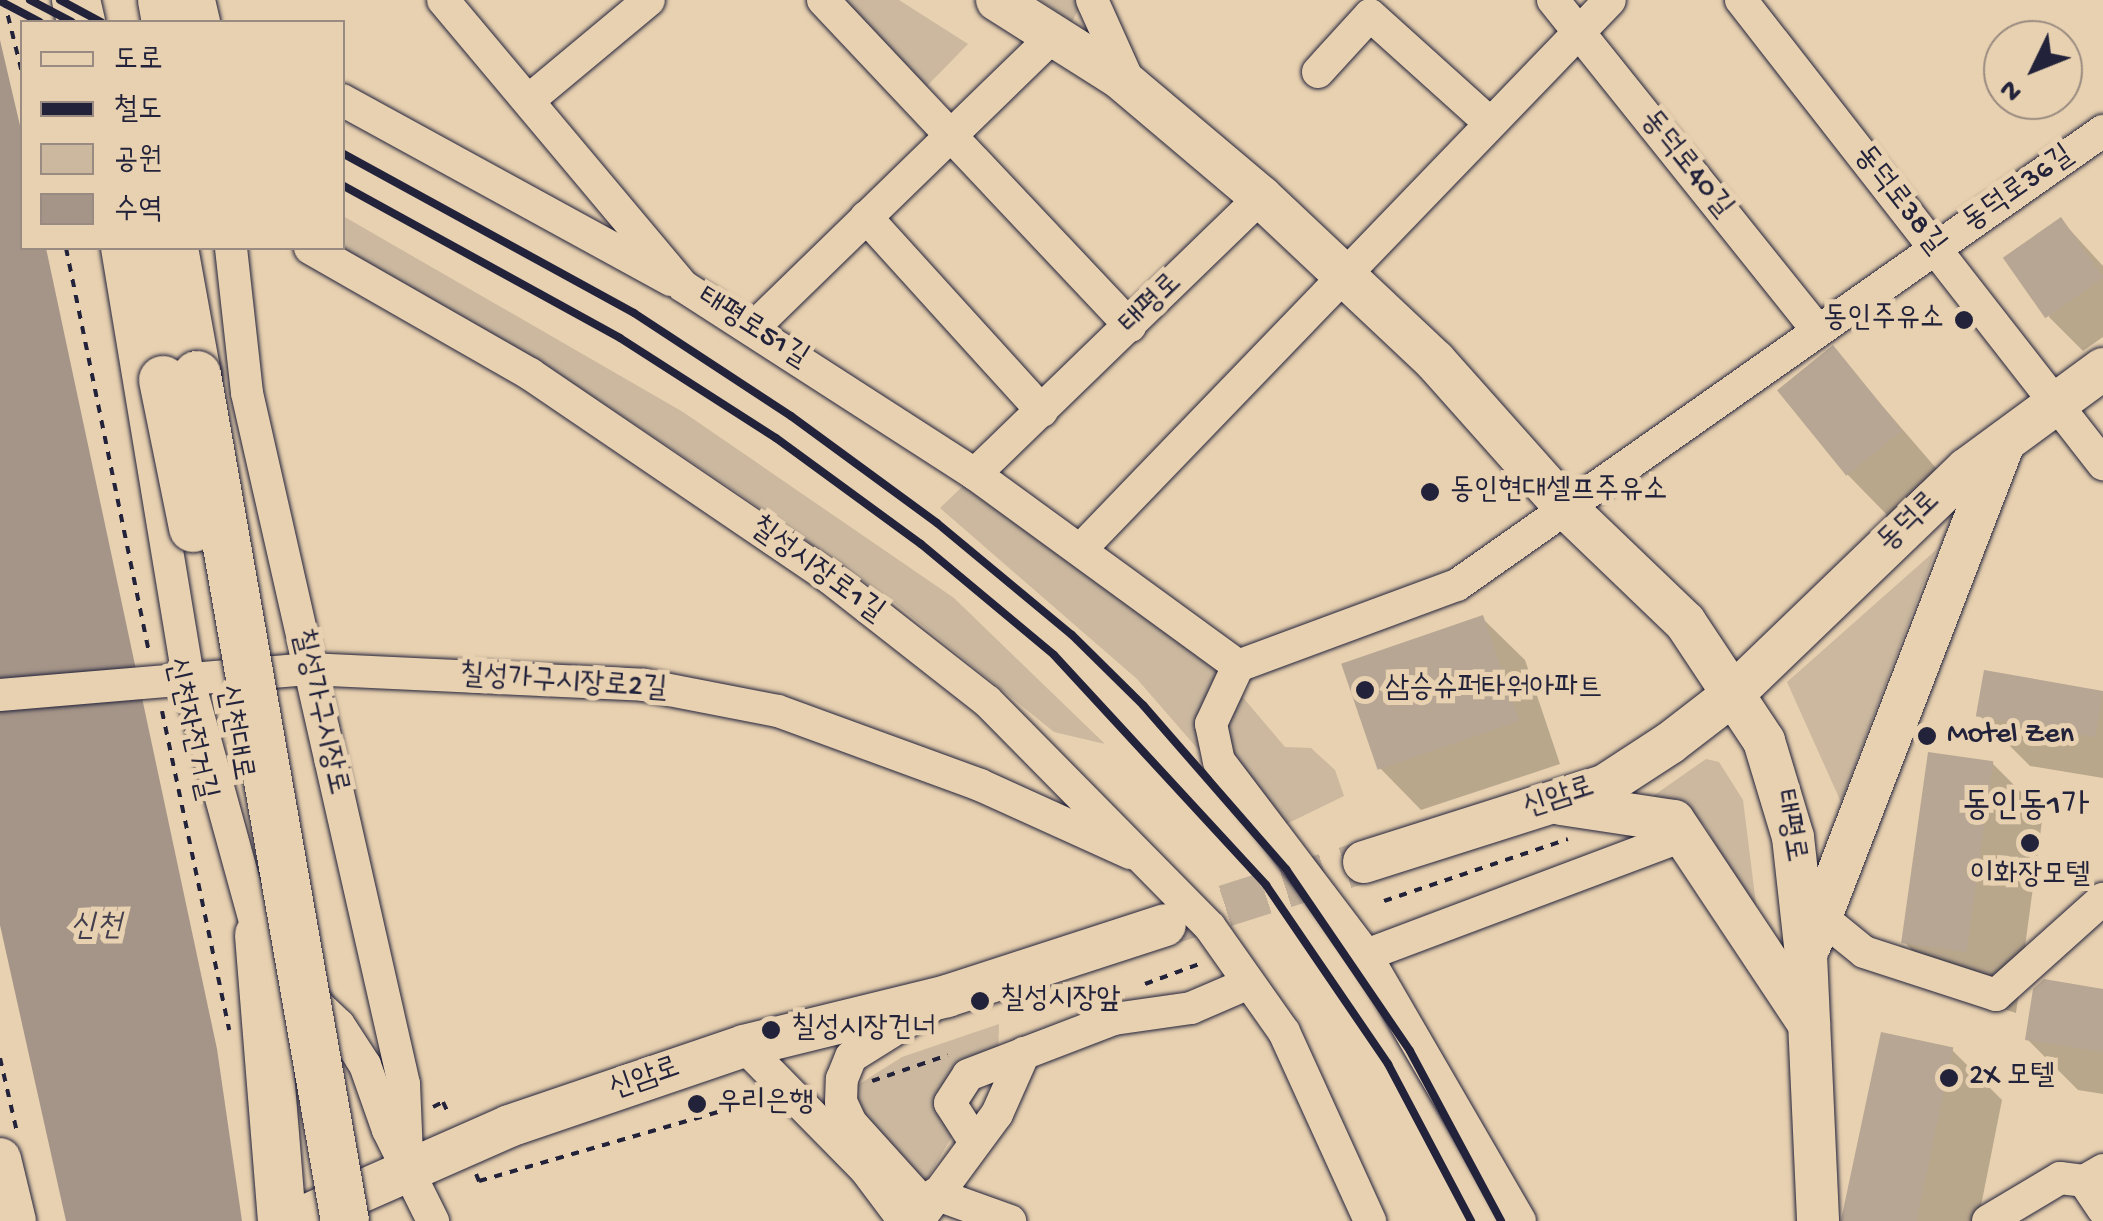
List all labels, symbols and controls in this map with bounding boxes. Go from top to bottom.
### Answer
legend [20,20,345,250]
north arrow [1983,20,2083,120]
text: 도로 [114,44,162,79]
text: N [1994,71,2030,107]
text: 철도 [114,94,162,129]
street label: 동덕로40길 [1631,104,1739,226]
street label: 동덕로38길 [1844,139,1952,263]
street label: 동덕로36길 [1957,139,2081,241]
text: 공원 [114,144,162,179]
text: 수역 [114,194,162,229]
street label: 태평로 [1113,267,1191,343]
street label: 태평로51길 [690,281,814,377]
place label: 동인주유소 [1823,302,1944,338]
marker: 동인주유소 [1953,309,1975,331]
place label: 동인현대셀프주유소 [1450,474,1667,510]
marker: 동인현대셀프주유소 [1419,481,1441,503]
street label: 동덕로 [1871,485,1949,561]
street label: 칠성시장로1길 [742,510,890,632]
street label: 칠성가구시장로 [281,626,355,798]
street label: 신천자전거길 [155,654,223,804]
street label: 칠성가구시장로2길 [458,659,668,709]
place label: 삼승슈퍼타워아파트 [1385,672,1602,708]
marker: 삼승슈퍼타워아파트 [1354,679,1376,701]
street label: 신천대로 [207,682,259,784]
place label: Motel Zen [1947,718,2074,754]
marker: Motel Zen [1916,725,1938,747]
street label: 신암로 [1519,771,1599,827]
street label: 태평로 [1764,787,1812,865]
district label: 동인동1가 [1963,787,2089,829]
marker: 이화장모텔 [2019,832,2041,854]
place label: 이화장모텔 [1970,859,2090,895]
water label: 신천 [70,909,122,947]
place label: 칠성시장앞 [1000,983,1121,1019]
marker: 칠성시장앞 [969,990,991,1012]
place label: 칠성시장건너 [791,1012,936,1048]
marker: 칠성시장건너 [760,1019,782,1041]
street label: 신암로 [605,1051,685,1109]
place label: 2X 모텔 [1969,1060,2055,1096]
marker: 2X 모텔 [1938,1067,1960,1089]
place label: 우리은행 [717,1086,814,1122]
marker: 우리은행 [686,1093,708,1115]

